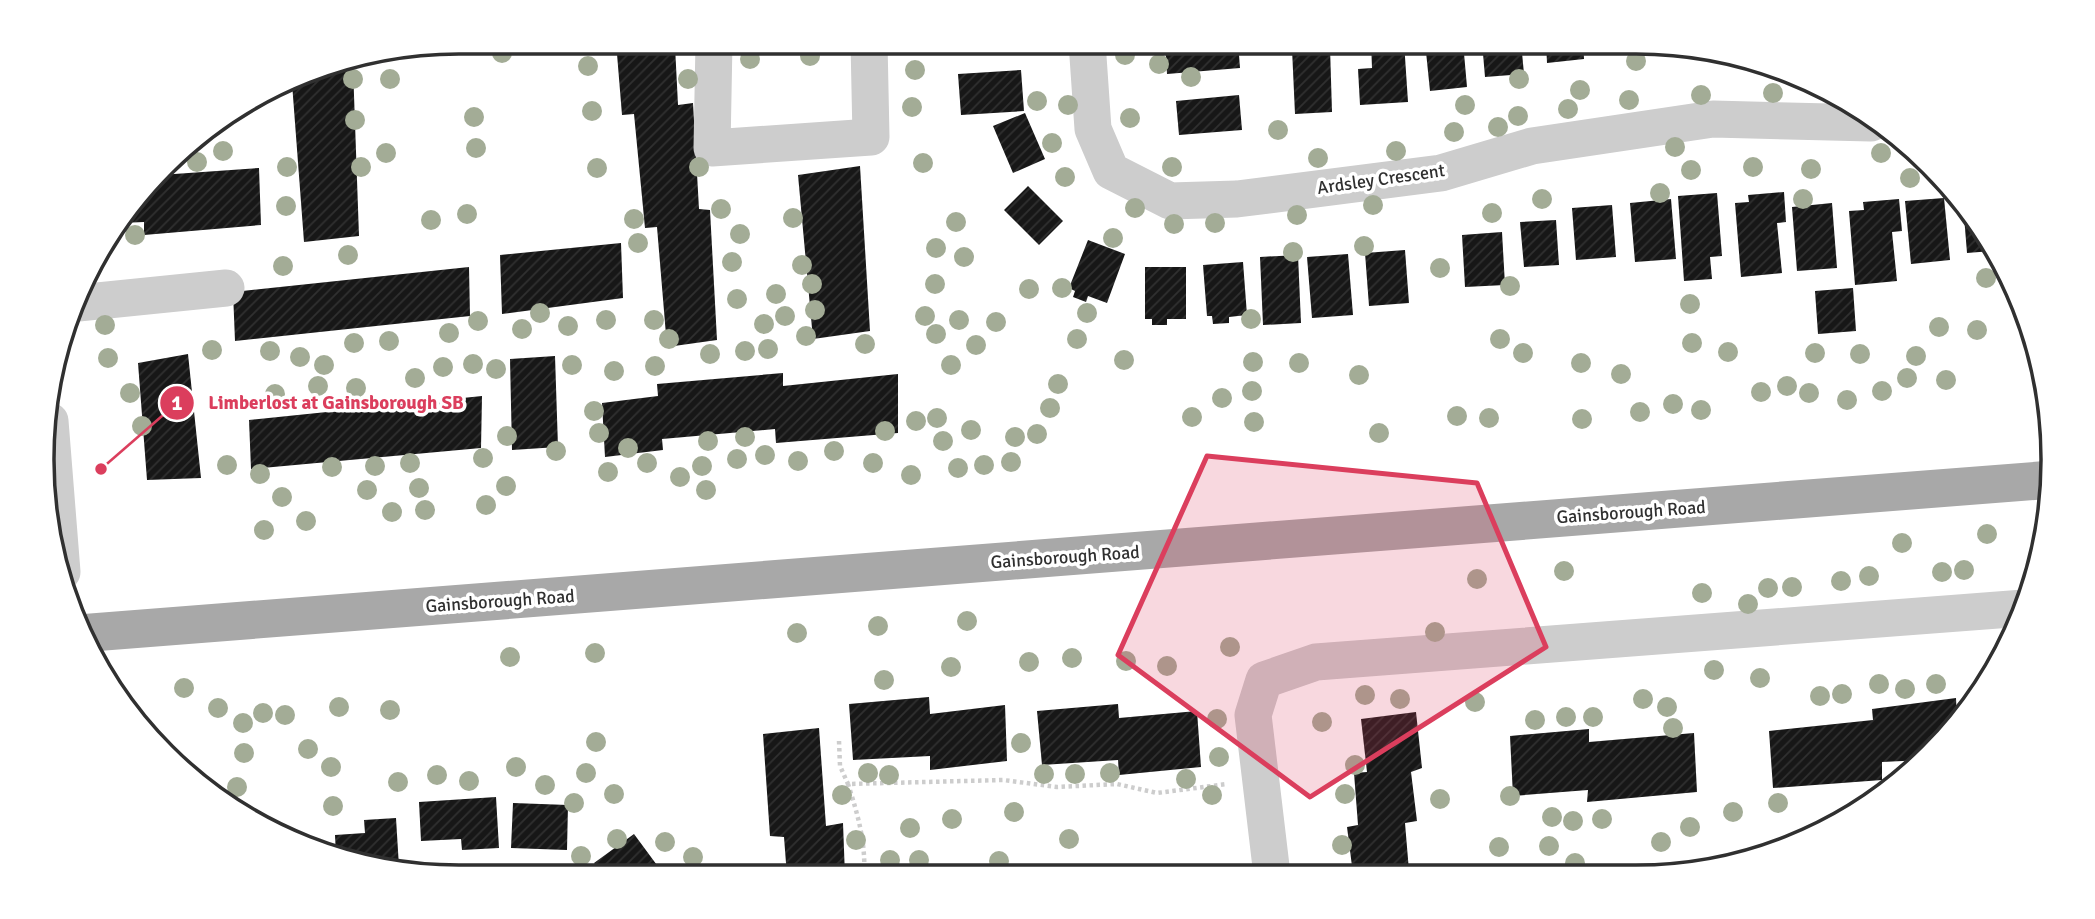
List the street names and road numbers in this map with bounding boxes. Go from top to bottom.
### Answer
street label: Ardsley Crescent [1316,159,1446,199]
street label: Gainsborough Road [1556,496,1706,528]
street label: Gainsborough Road [990,541,1140,573]
street label: Gainsborough Road [425,585,575,617]

